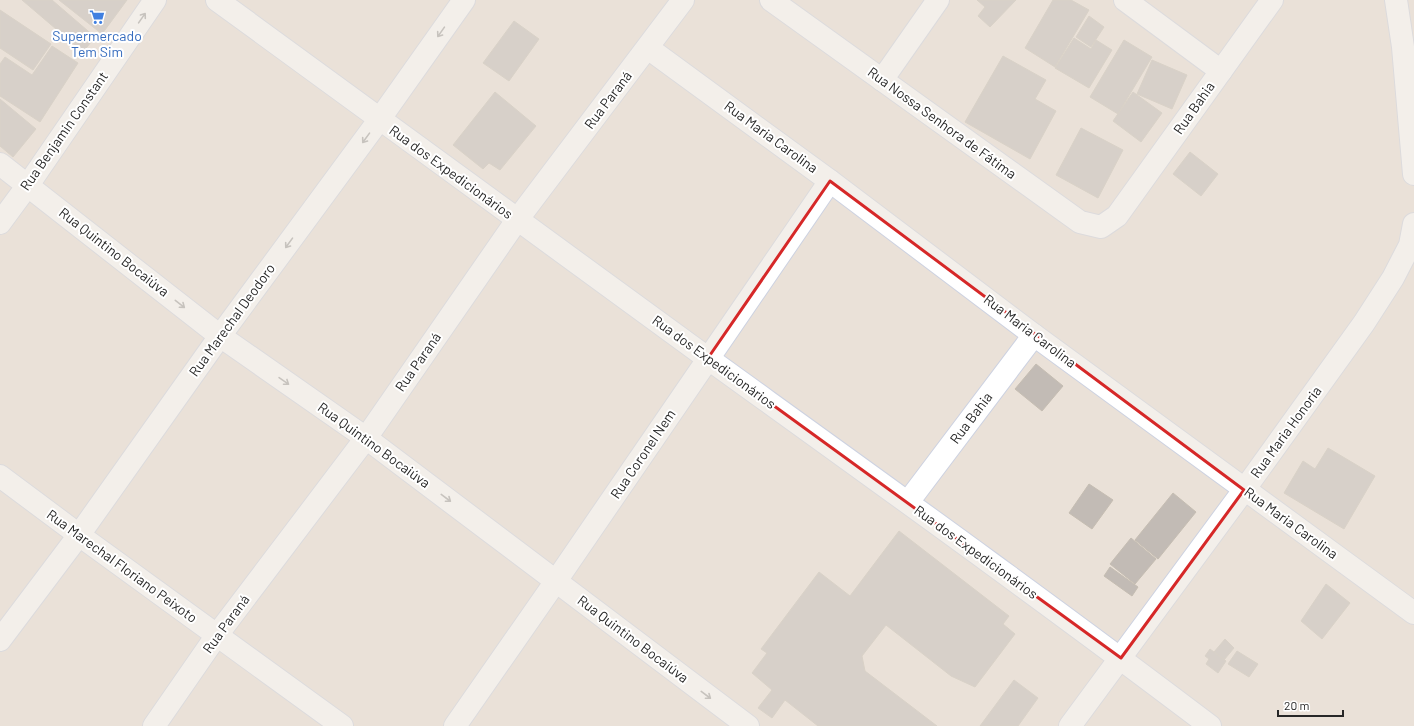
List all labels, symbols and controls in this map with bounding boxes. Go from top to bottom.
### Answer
supermarket icon: Supermercado Tem Sim [88,8,106,26]
one-way arrow [138,13,146,24]
one-way arrow [437,26,445,37]
place label: Supermercado Tem Sim [52,27,142,60]
street label: Rua Nossa Senhora de Fátima [865,63,1020,182]
street label: Rua Paraná [580,67,635,132]
street label: Rua Benjamin Constant [16,68,111,193]
street label: Rua Bahia [1169,78,1218,137]
street label: Rua Maria Carolina [721,97,821,176]
street label: Rua dos Expedicionários [386,121,517,222]
one-way arrow [362,132,370,143]
street label: Rua Quintino Bocaiúva [56,203,173,300]
one-way arrow [285,237,293,248]
street label: Rua Marechal Deodoro [185,260,278,379]
street label: Rua Maria Carolina [981,290,1080,371]
one-way arrow [174,300,185,308]
street label: Rua dos Expedicionários [649,311,780,412]
street label: Rua Paraná [391,329,444,395]
one-way arrow [279,377,290,385]
street label: Rua Maria Honoria [1247,382,1325,481]
street label: Rua Bahia [946,389,995,447]
street label: Rua Quintino Bocaiúva [315,398,434,491]
street label: Rua Coronel Nem [606,406,679,502]
street label: Rua Maria Carolina [1241,483,1341,562]
one-way arrow [441,494,452,502]
street label: Rua dos Expedicionários [911,501,1042,602]
street label: Rua Marechal Floriano Peixoto [44,505,201,626]
street label: Rua Paraná [199,591,253,656]
street label: Rua Quintino Bocaiúva [574,591,692,686]
one-way arrow [701,690,712,699]
scale bar [1278,692,1343,718]
text: 20 m [1284,698,1310,712]

